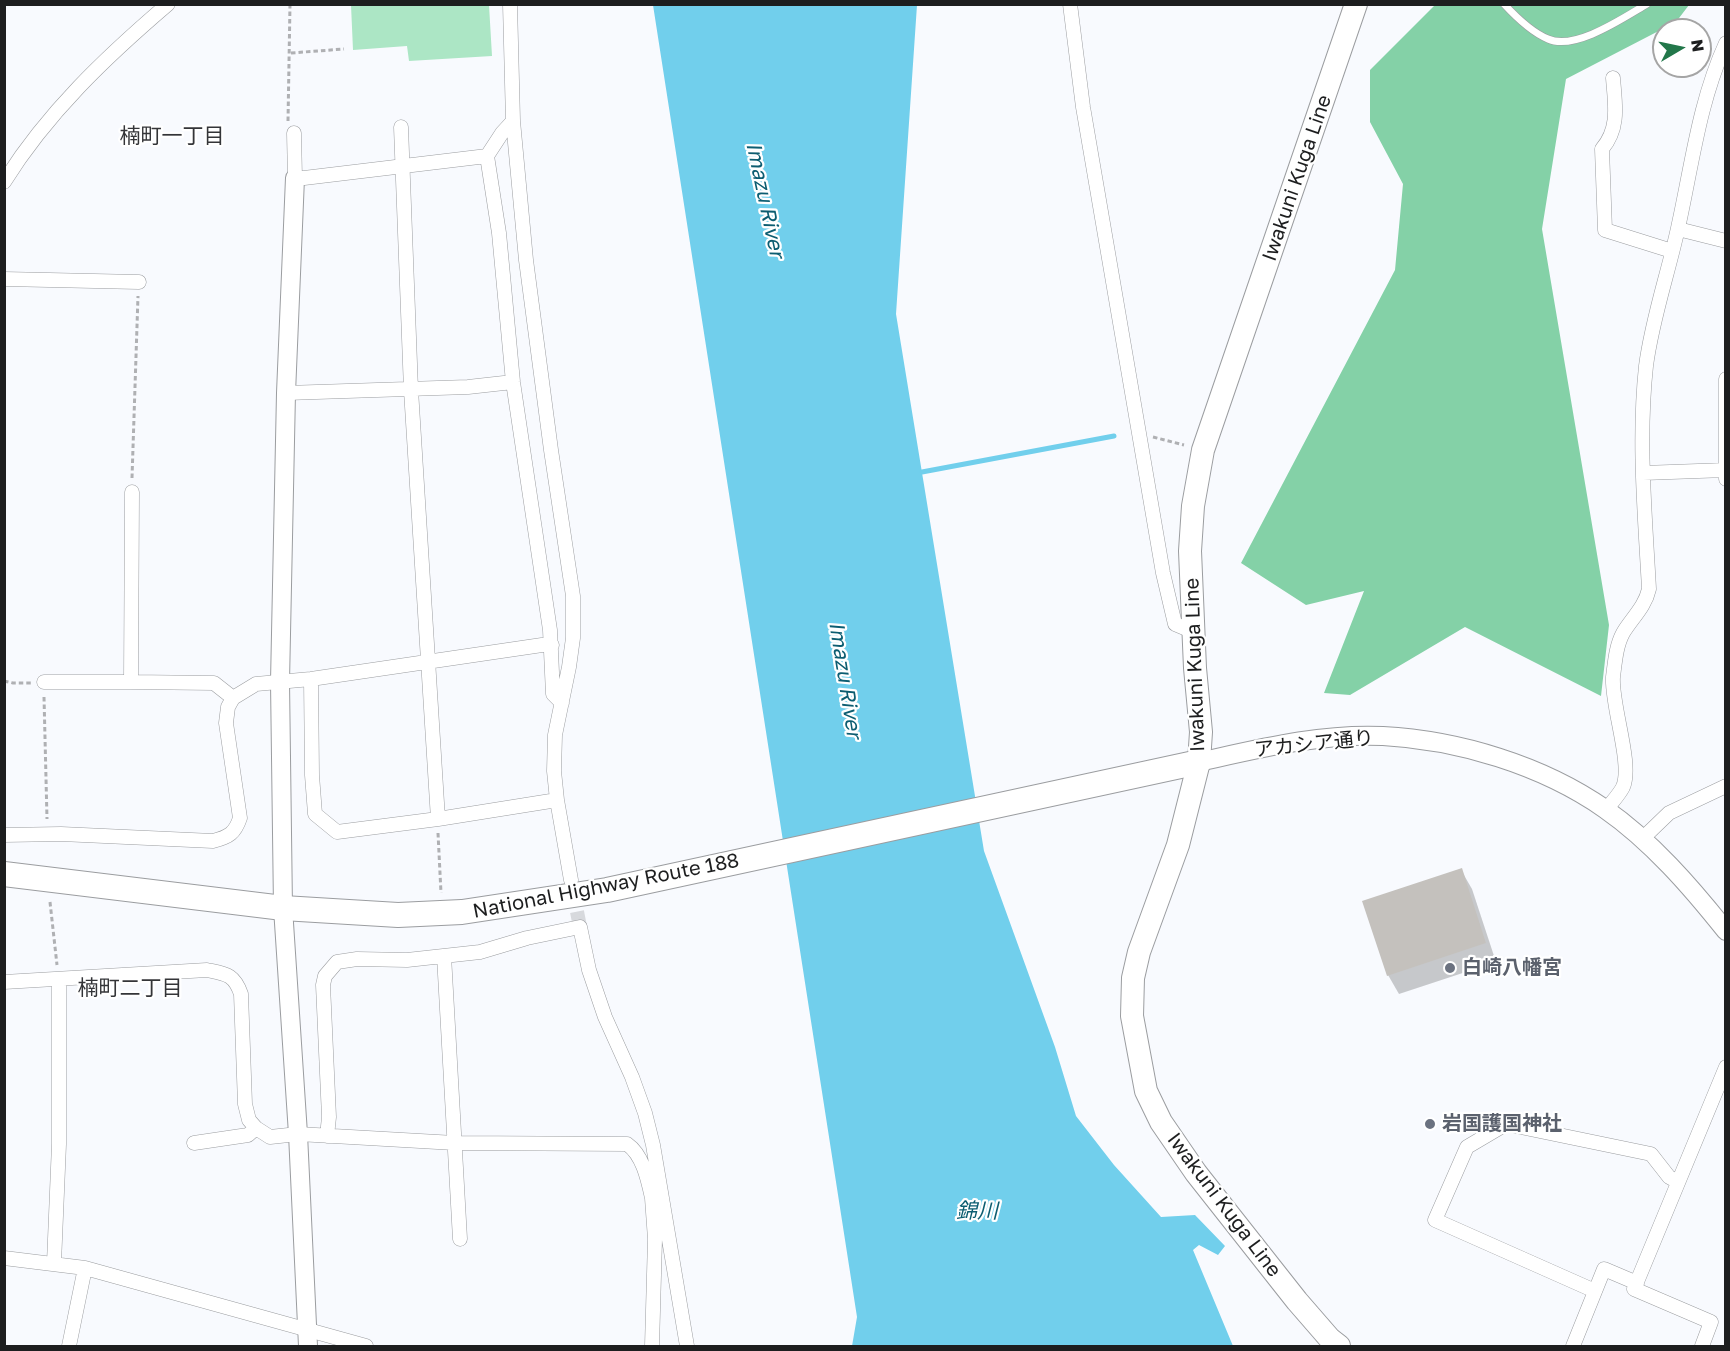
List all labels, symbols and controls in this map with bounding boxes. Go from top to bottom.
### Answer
north arrow [1652,18,1712,78]
text: N [1687,38,1709,53]
street label: Iwakuni Kuga Line [1257,92,1337,264]
district label: 楠町一丁目 [120,123,224,149]
water label: Imazu River [740,140,790,260]
street label: Iwakuni Kuga Line [1180,578,1210,752]
water label: Imazu River [823,620,867,740]
street label: アカシア通り [1253,726,1375,762]
street label: National Highway Route 188 [471,848,741,924]
place label: 白崎八幡宮 [1462,956,1562,980]
marker: 白崎八幡宮 [1443,961,1457,975]
district label: 楠町二丁目 [78,975,182,1001]
place label: 岩国護国神社 [1442,1112,1562,1136]
marker: 岩国護国神社 [1423,1117,1437,1131]
street label: Iwakuni Kuga Line [1162,1128,1286,1282]
water label: 錦川 [956,1198,998,1224]

